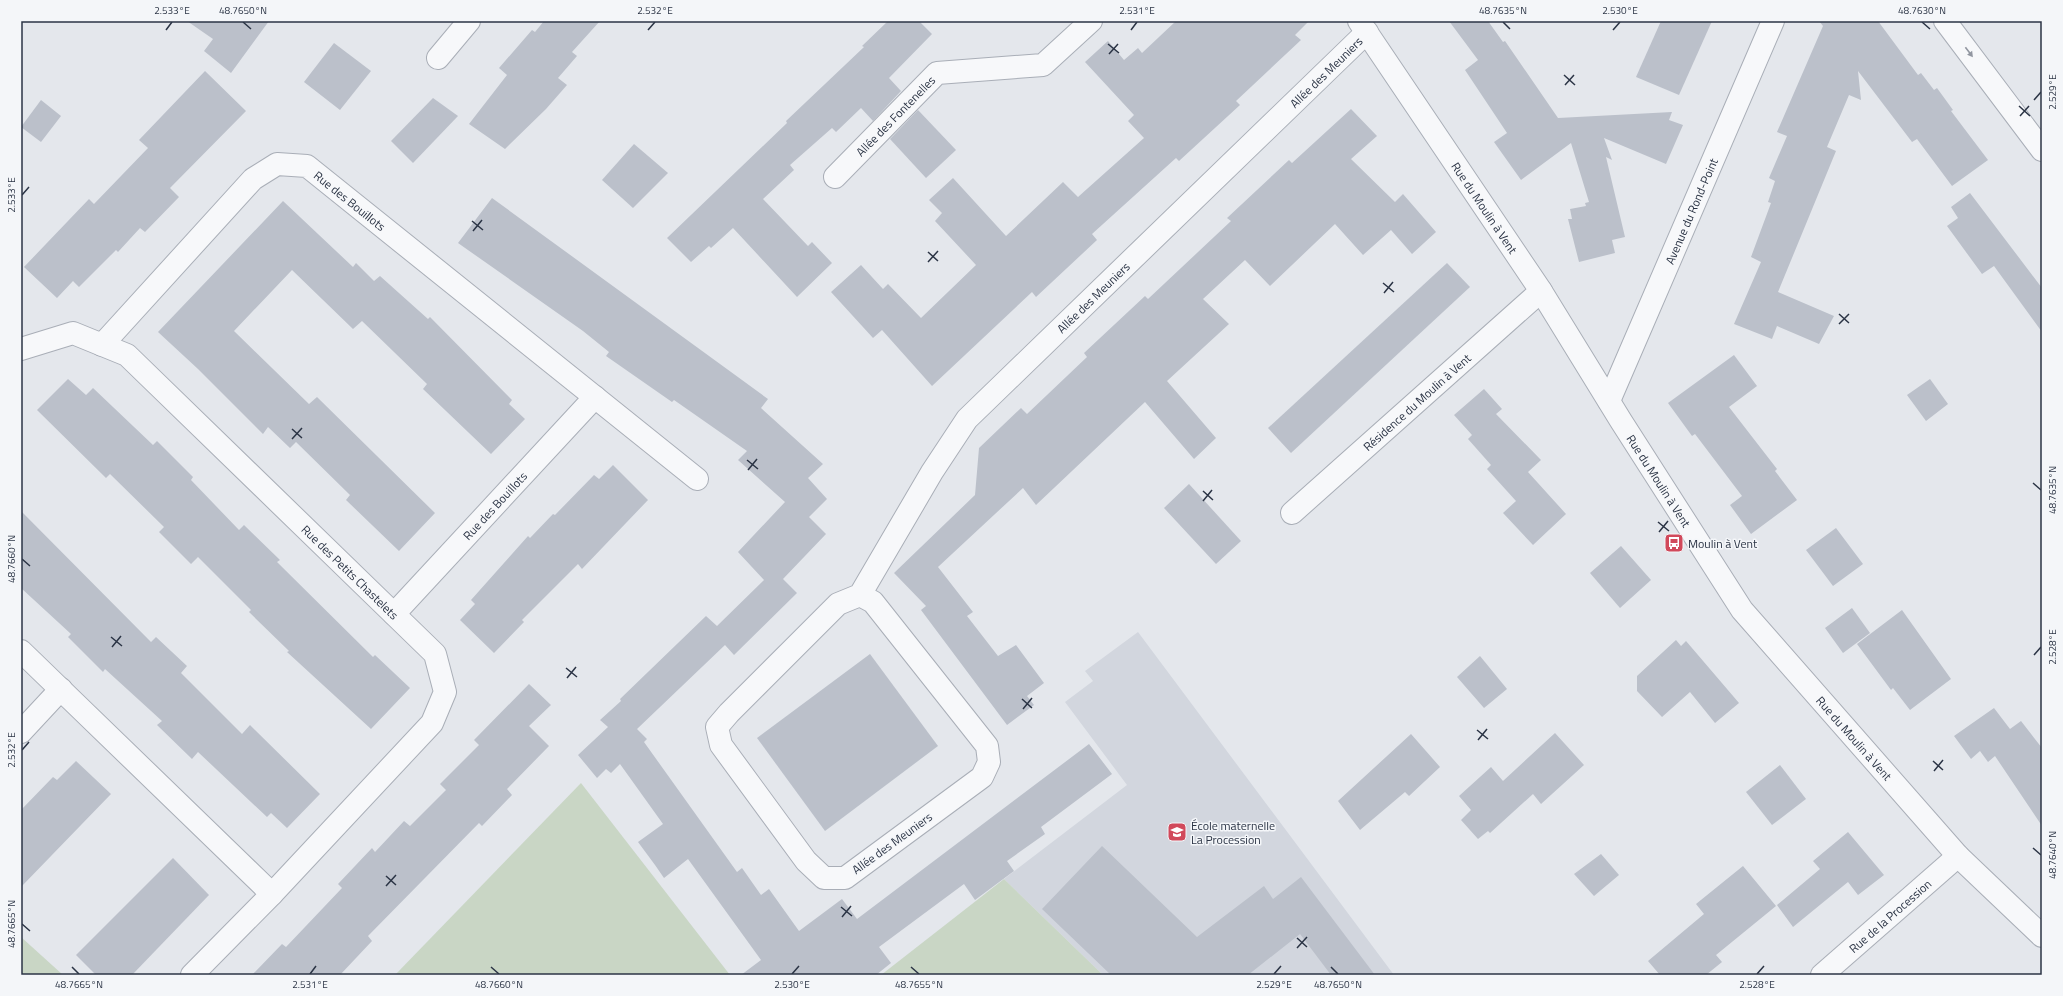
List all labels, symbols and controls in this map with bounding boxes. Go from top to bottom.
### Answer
text: 2.533°E [154,3,190,18]
text: 48.7650°N [219,3,267,18]
text: 2.532°E [637,3,673,18]
text: 2.531°E [1119,3,1155,18]
text: 48.7635°N [1479,3,1527,18]
text: 2.530°E [1602,3,1638,18]
text: 48.7630°N [1898,3,1946,18]
street label: Allée des Meuniers [1285,32,1367,112]
one-way arrow [1965,47,1973,58]
street label: Allée des Fontenelles [851,70,940,160]
text: 2.529°E [2045,74,2060,110]
street label: Avenue du Rond-Point [1660,154,1723,267]
street label: Rue du Moulin à Vent [1447,158,1523,258]
street label: Rue des Bouillots [310,166,390,236]
text: 2.533°E [4,177,19,213]
street label: Allée des Meuniers [1052,257,1134,337]
street label: Résidence du Moulin à Vent [1358,348,1475,455]
street label: Rue du Moulin à Vent [1622,430,1696,531]
text: 48.7635°N [2045,466,2060,514]
street label: Rue des Bouillots [458,467,532,544]
street label: Rue des Petits Chastelets [297,520,404,624]
bus stop icon: Moulin à Vent [1663,532,1685,554]
place label: Moulin à Vent [1688,534,1758,553]
text: 48.7660°N [4,535,19,583]
text: 2.528°E [2045,629,2060,665]
street label: Rue du Moulin à Vent [1812,692,1897,785]
text: 2.532°E [4,732,19,768]
street label: Allée des Meuniers [848,807,937,879]
place label: École maternelle La Procession [1191,816,1275,849]
school or university icon: École maternelle La Procession [1166,821,1188,843]
text: 48.7640°N [2045,831,2060,879]
street label: Rue de la Procession [1844,874,1935,957]
text: 48.7665°N [4,900,19,948]
text: 48.7665°N [55,977,103,992]
text: 2.531°E [292,977,328,992]
text: 48.7660°N [475,977,523,992]
text: 2.530°E [774,977,810,992]
text: 48.7655°N [895,977,943,992]
text: 2.529°E [1256,977,1292,992]
text: 48.7650°N [1314,977,1362,992]
text: 2.528°E [1739,977,1775,992]

